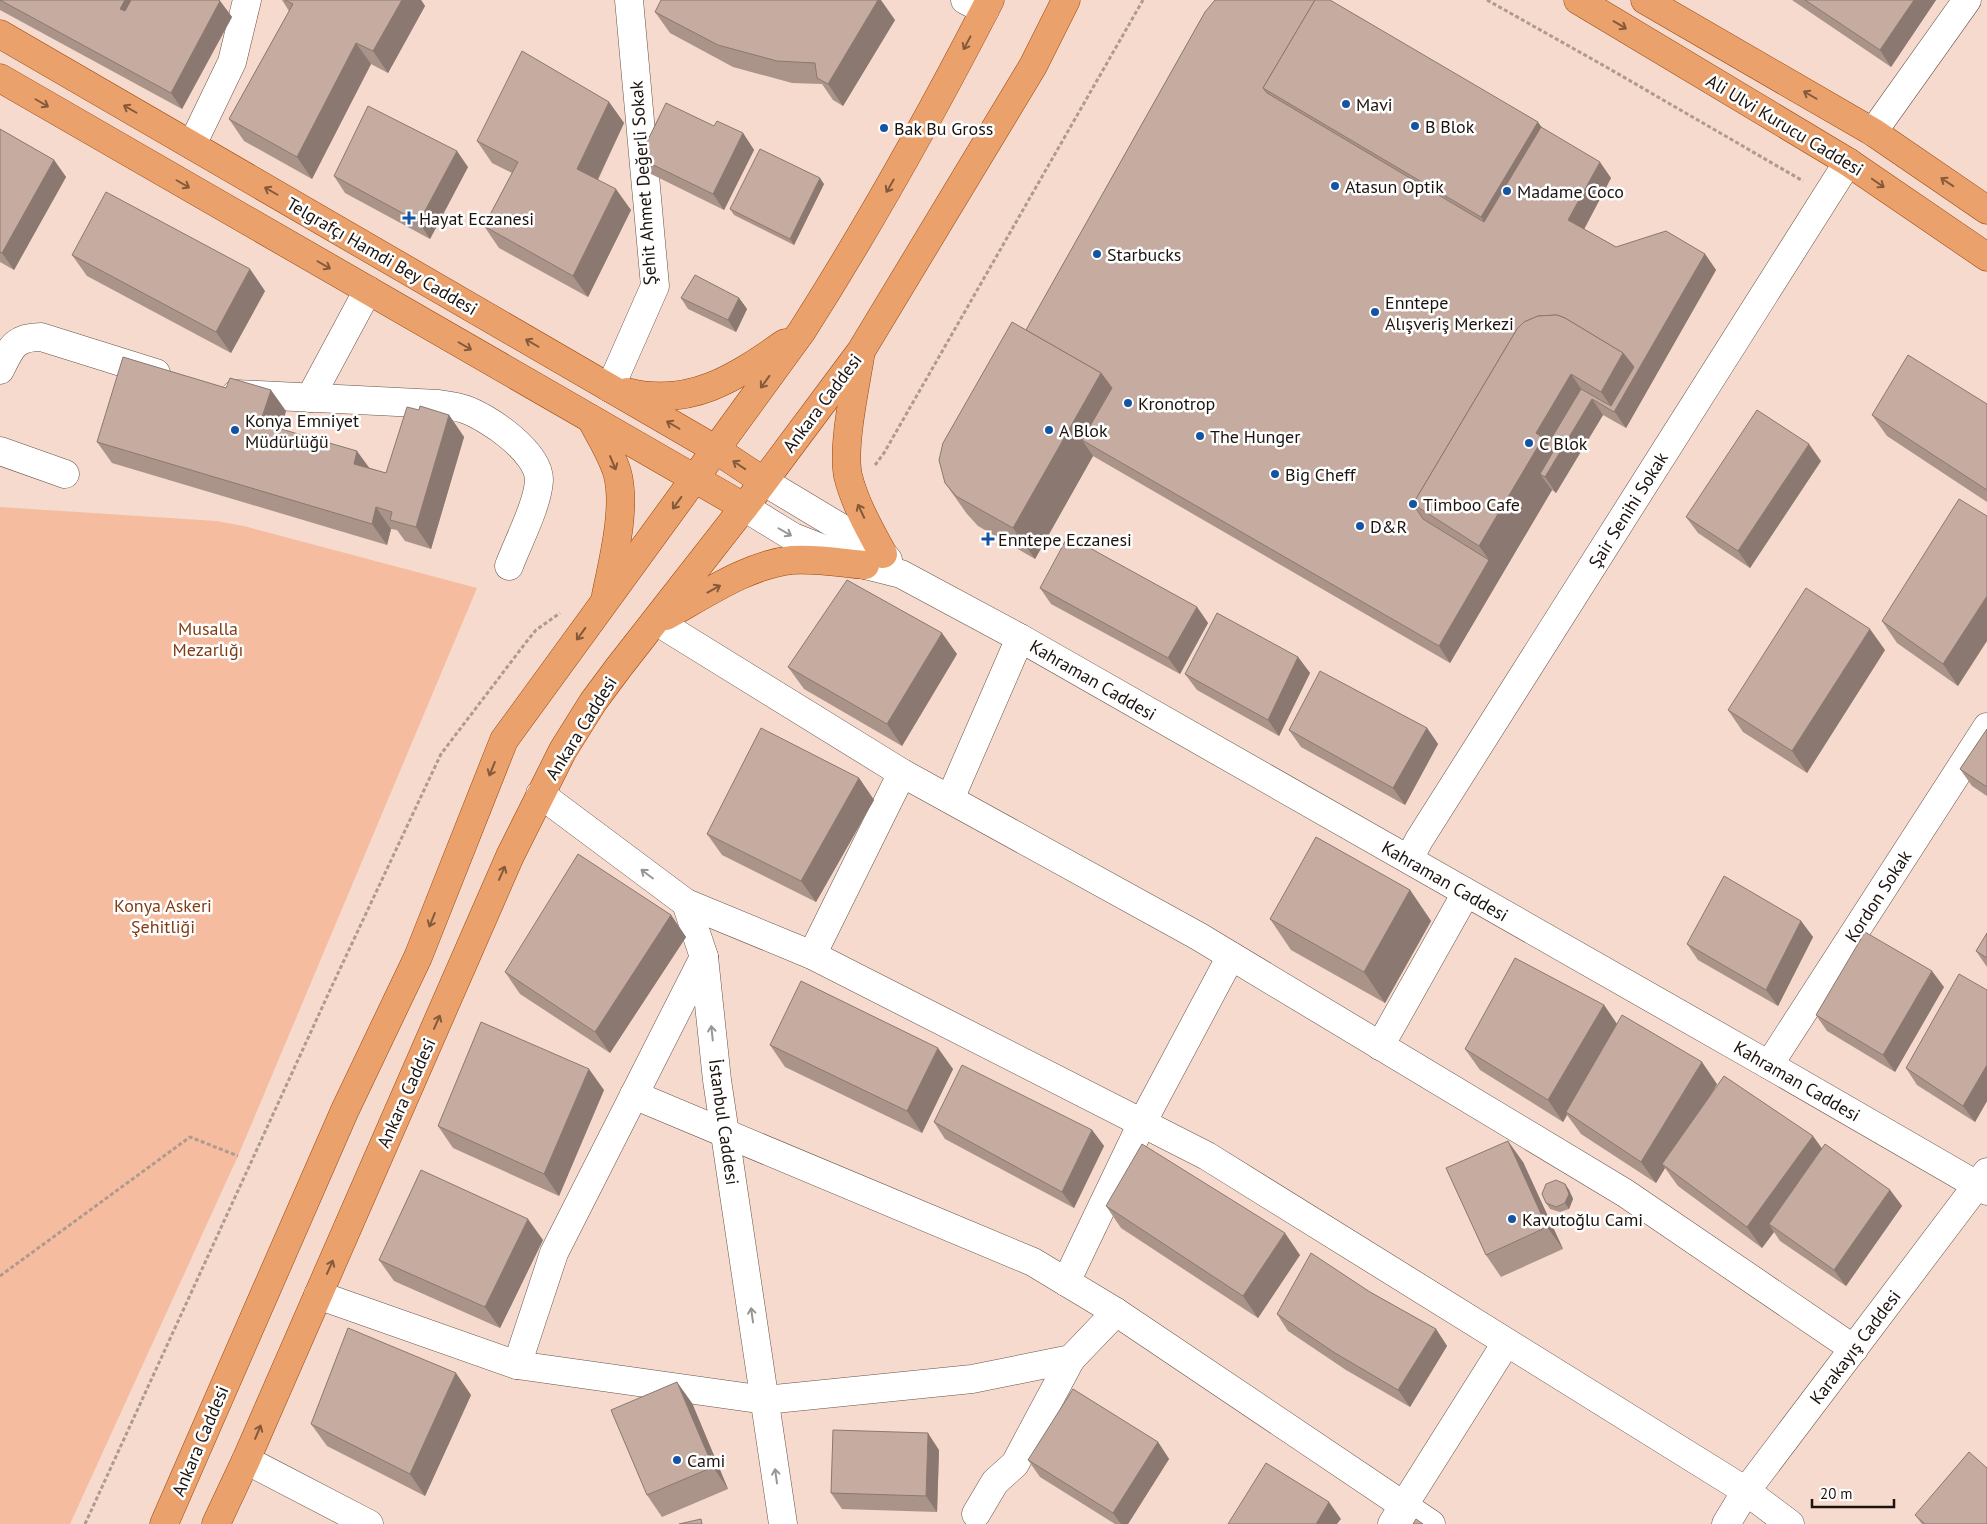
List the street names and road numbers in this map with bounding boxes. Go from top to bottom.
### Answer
street label: Ali Ulvi Kurucu Caddesi [1702,69,1868,181]
street label: Şehit Ahmet Değerli Sokak [624,80,662,286]
street label: Telgrafçı Hamdi Bey Caddesi [282,192,482,320]
street label: Ankara Caddesi [777,349,867,457]
street label: Şair Senihi Sokak [1583,447,1673,572]
street label: Kahraman Caddesi [1026,634,1160,726]
street label: Ankara Caddesi [540,672,622,784]
street label: Kahraman Caddesi [1378,835,1512,927]
street label: Kordon Sokak [1840,845,1917,946]
street label: Ankara Caddesi [372,1035,440,1151]
street label: Kahraman Caddesi [1730,1035,1864,1127]
street label: İstanbul Caddesi [704,1058,744,1186]
street label: Karakayış Caddesi [1804,1285,1906,1409]
street label: Ankara Caddesi [166,1382,234,1500]

